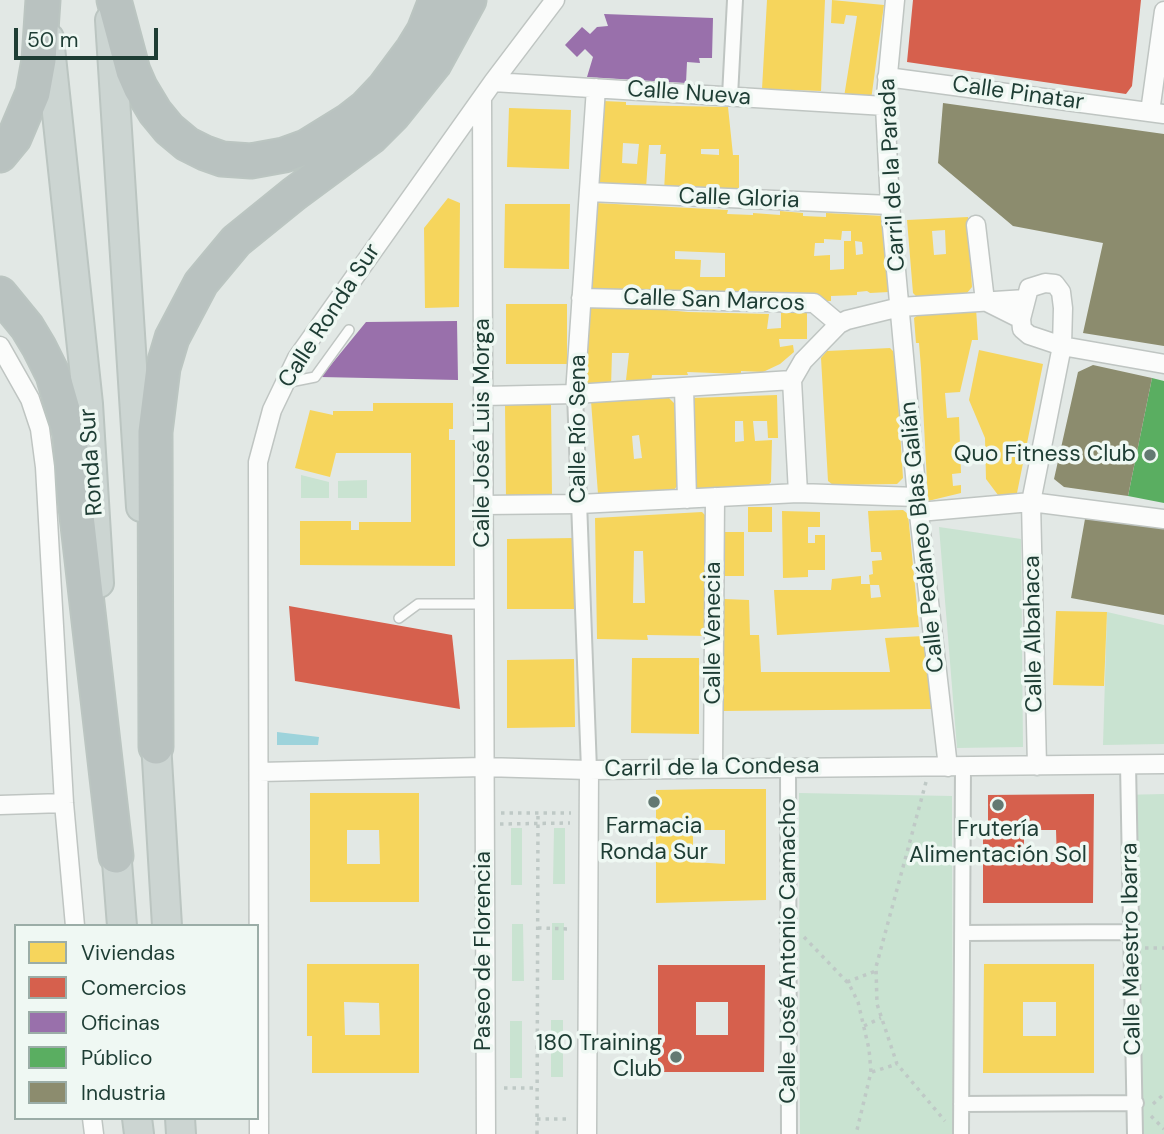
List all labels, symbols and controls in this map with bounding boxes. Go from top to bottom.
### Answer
scale bar [18,14,161,58]
text: 50 m [27,26,78,54]
street label: Calle Pinatar [950,71,1086,117]
street label: Calle Nueva [626,76,752,112]
street label: Carril de la Parada [874,78,912,272]
street label: Calle Gloria [678,183,800,215]
street label: Calle Ronda Sur [273,239,387,393]
street label: Calle San Marcos [623,284,805,318]
street label: Calle José Luis Morga [469,318,497,548]
street label: Calle Río Sena [565,354,593,504]
street label: Calle Pedáneo Blas Galián [895,400,951,674]
street label: Ronda Sur [74,407,110,517]
place label: Quo Fitness Club [954,441,1136,469]
marker: Quo Fitness Club [1142,447,1158,463]
street label: Calle Albahaca [1019,555,1049,713]
street label: Calle Venecia [700,562,728,704]
street label: Carril de la Condesa [604,752,820,784]
marker: Farmacia Ronda Sur [646,794,662,810]
marker: Frutería Alimentación Sol [990,797,1006,813]
street label: Calle José Antonio Camacho [775,798,803,1104]
place label: Farmacia Ronda Sur [600,813,708,867]
place label: Frutería Alimentación Sol [909,816,1087,870]
street label: Calle Maestro Ibarra [1116,842,1148,1056]
street label: Paseo de Florencia [470,851,498,1051]
legend [14,924,259,1120]
text: Viviendas [81,939,175,967]
text: Comercios [81,974,187,1002]
text: Oficinas [81,1009,160,1037]
place label: 180 Training Club [536,1030,662,1084]
text: Público [81,1044,153,1072]
marker: 180 Training Club [668,1049,684,1065]
text: Industria [81,1079,166,1107]

